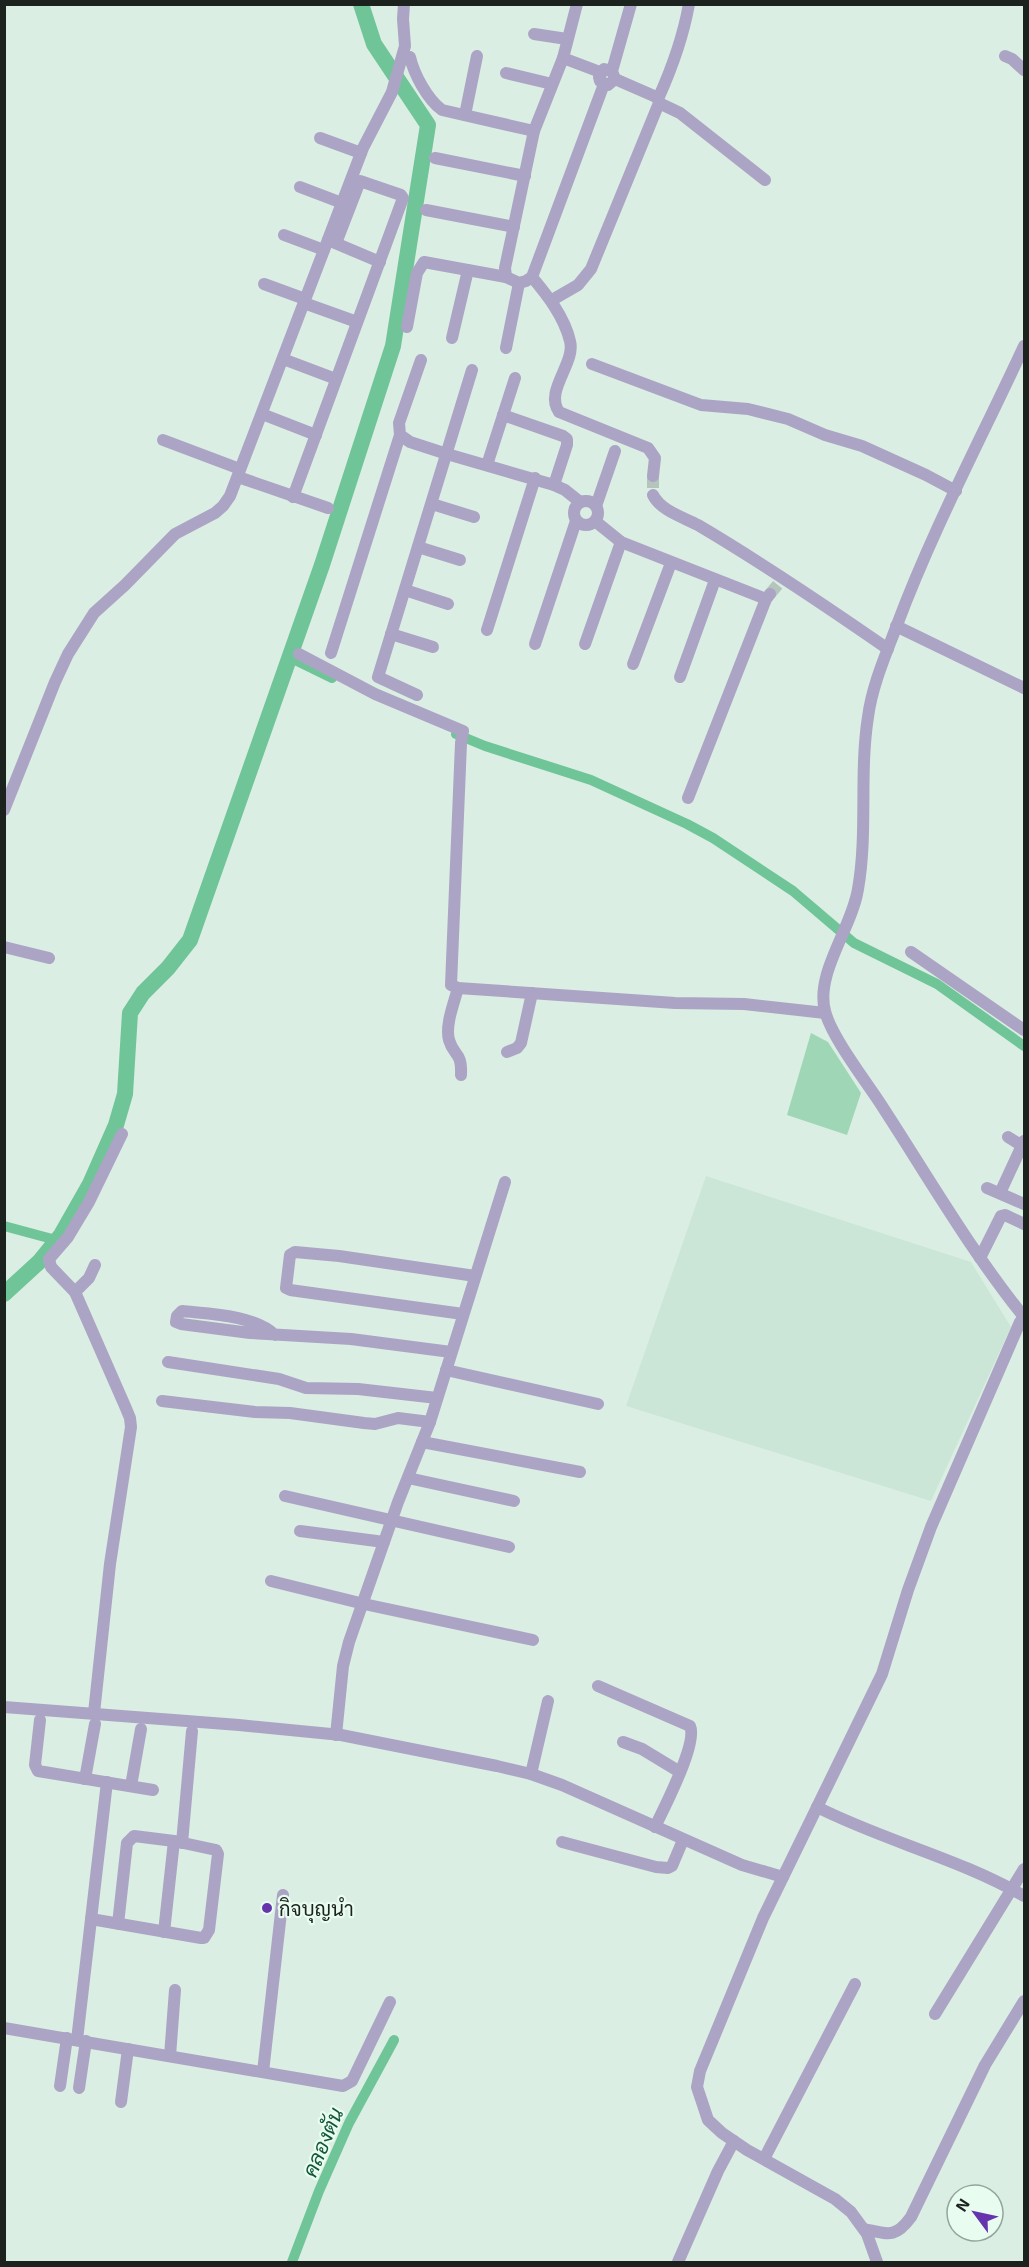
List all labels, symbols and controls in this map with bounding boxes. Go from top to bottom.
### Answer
place label: กิจบุญนำ [279,1896,354,1923]
marker: กิจบุญนำ [260,1901,274,1915]
water label: คลองตัน [296,2103,348,2180]
north arrow [945,2183,1005,2243]
text: N [951,2195,973,2215]

